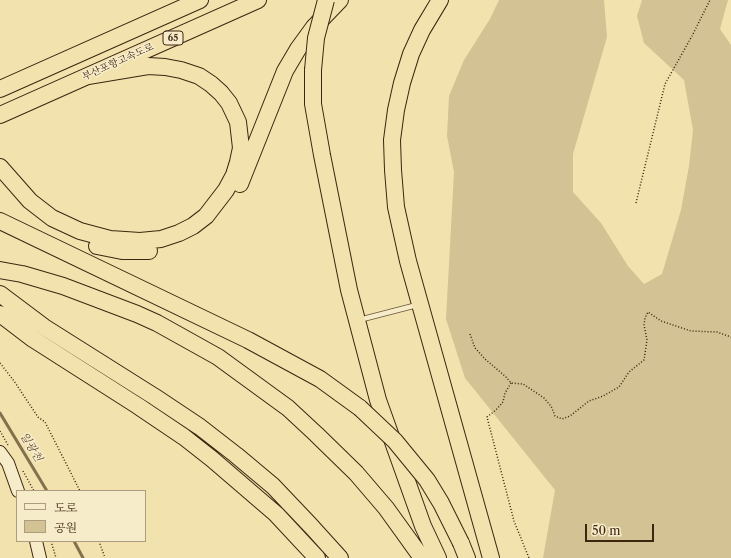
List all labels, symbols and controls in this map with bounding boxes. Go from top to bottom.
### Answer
road number: 65 [163,31,183,45]
street label: 부산포항고속도로 [80,41,156,83]
water label: 일광천 [17,430,45,464]
legend [16,490,146,542]
text: 도로 [54,500,77,515]
scale bar [587,516,656,542]
text: 공원 [54,520,77,535]
text: 50 m [592,523,621,538]

